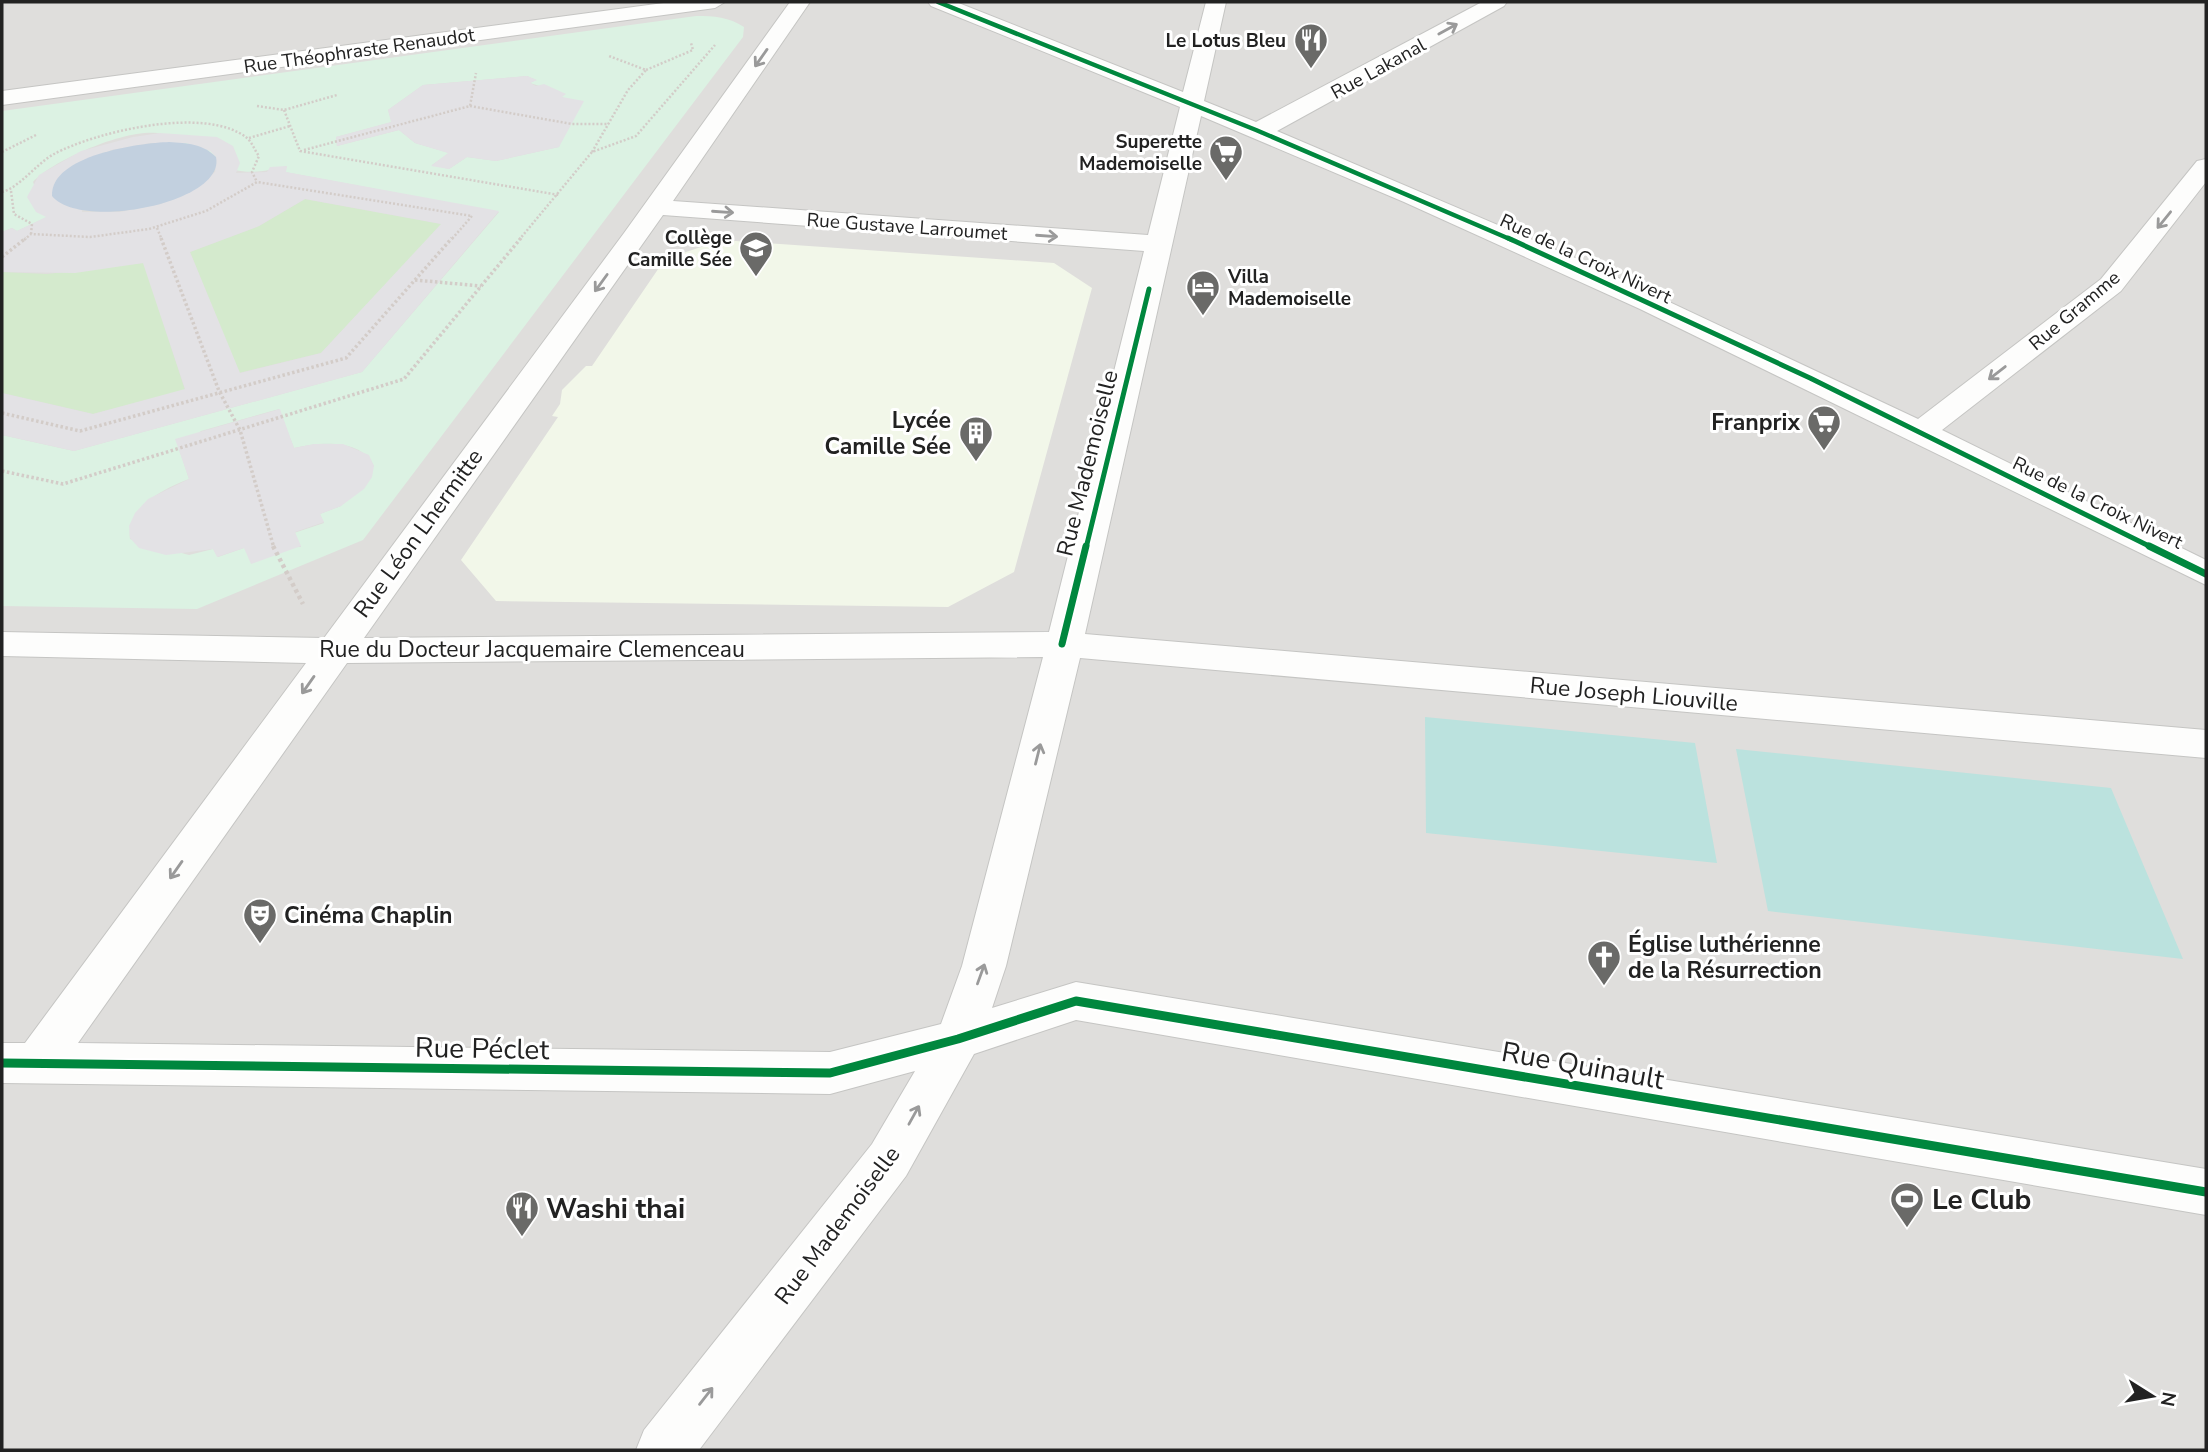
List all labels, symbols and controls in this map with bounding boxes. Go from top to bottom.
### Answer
restaurant icon: Le Lotus Bleu [1292,21,1330,70]
street label: Rue Théophraste Renaudot [242,22,477,80]
one-way arrow [1437,22,1457,36]
place label: Le Lotus Bleu [1166,28,1286,54]
street label: Rue Lakanal [1326,32,1431,106]
one-way arrow [754,48,768,67]
place label: Superette Mademoiselle [1079,129,1202,177]
supermarket icon: Superette Mademoiselle [1207,133,1245,182]
one-way arrow [711,206,734,219]
street label: Rue Gustave Larroumet [806,207,1009,247]
street label: Rue de la Croix Nivert [1496,208,1676,310]
one-way arrow [2156,210,2171,228]
place label: Collège Camille Sée [627,225,732,273]
school or university icon: Collège Camille Sée [737,229,775,278]
one-way arrow [1036,230,1058,243]
place label: Villa Mademoiselle [1227,264,1351,312]
street label: Rue Gramme [2024,265,2126,357]
hotel icon: Villa Mademoiselle [1184,268,1222,317]
one-way arrow [593,273,608,292]
one-way arrow [1988,365,2007,380]
street label: Rue Mademoiselle [1049,367,1126,559]
supermarket icon: Franprix [1805,403,1843,452]
place label: Lycée Camille Sée [824,405,951,462]
place label: Franprix [1711,407,1800,438]
building icon: Lycée Camille Sée [957,414,995,463]
street label: Rue Léon Lhermitte [347,443,490,624]
street label: Rue de la Croix Nivert [2008,450,2187,556]
street label: Rue du Docteur Jacquemaire Clemenceau [319,634,745,665]
street label: Rue Joseph Liouville [1529,670,1739,719]
one-way arrow [301,675,315,694]
one-way arrow [1032,743,1045,766]
one-way arrow [169,860,183,879]
theatre icon: Cinéma Chaplin [241,896,279,945]
place label: Cinéma Chaplin [284,900,452,931]
place label: Église luthérienne de la Résurrection [1628,929,1822,986]
church icon: Église luthérienne de la Résurrection [1585,938,1623,987]
one-way arrow [976,964,988,986]
street label: Rue Péclet [414,1029,550,1069]
street label: Rue Quinault [1499,1033,1667,1099]
one-way arrow [907,1106,921,1126]
street label: Rue Mademoiselle [768,1140,907,1311]
sports icon: Le Club [1888,1180,1926,1229]
place label: Le Club [1932,1181,2031,1219]
restaurant icon: Washi thai [503,1189,541,1238]
place label: Washi thai [546,1190,685,1228]
north arrow [2117,1361,2187,1431]
one-way arrow [699,1388,714,1406]
text: N [2154,1390,2182,1409]

